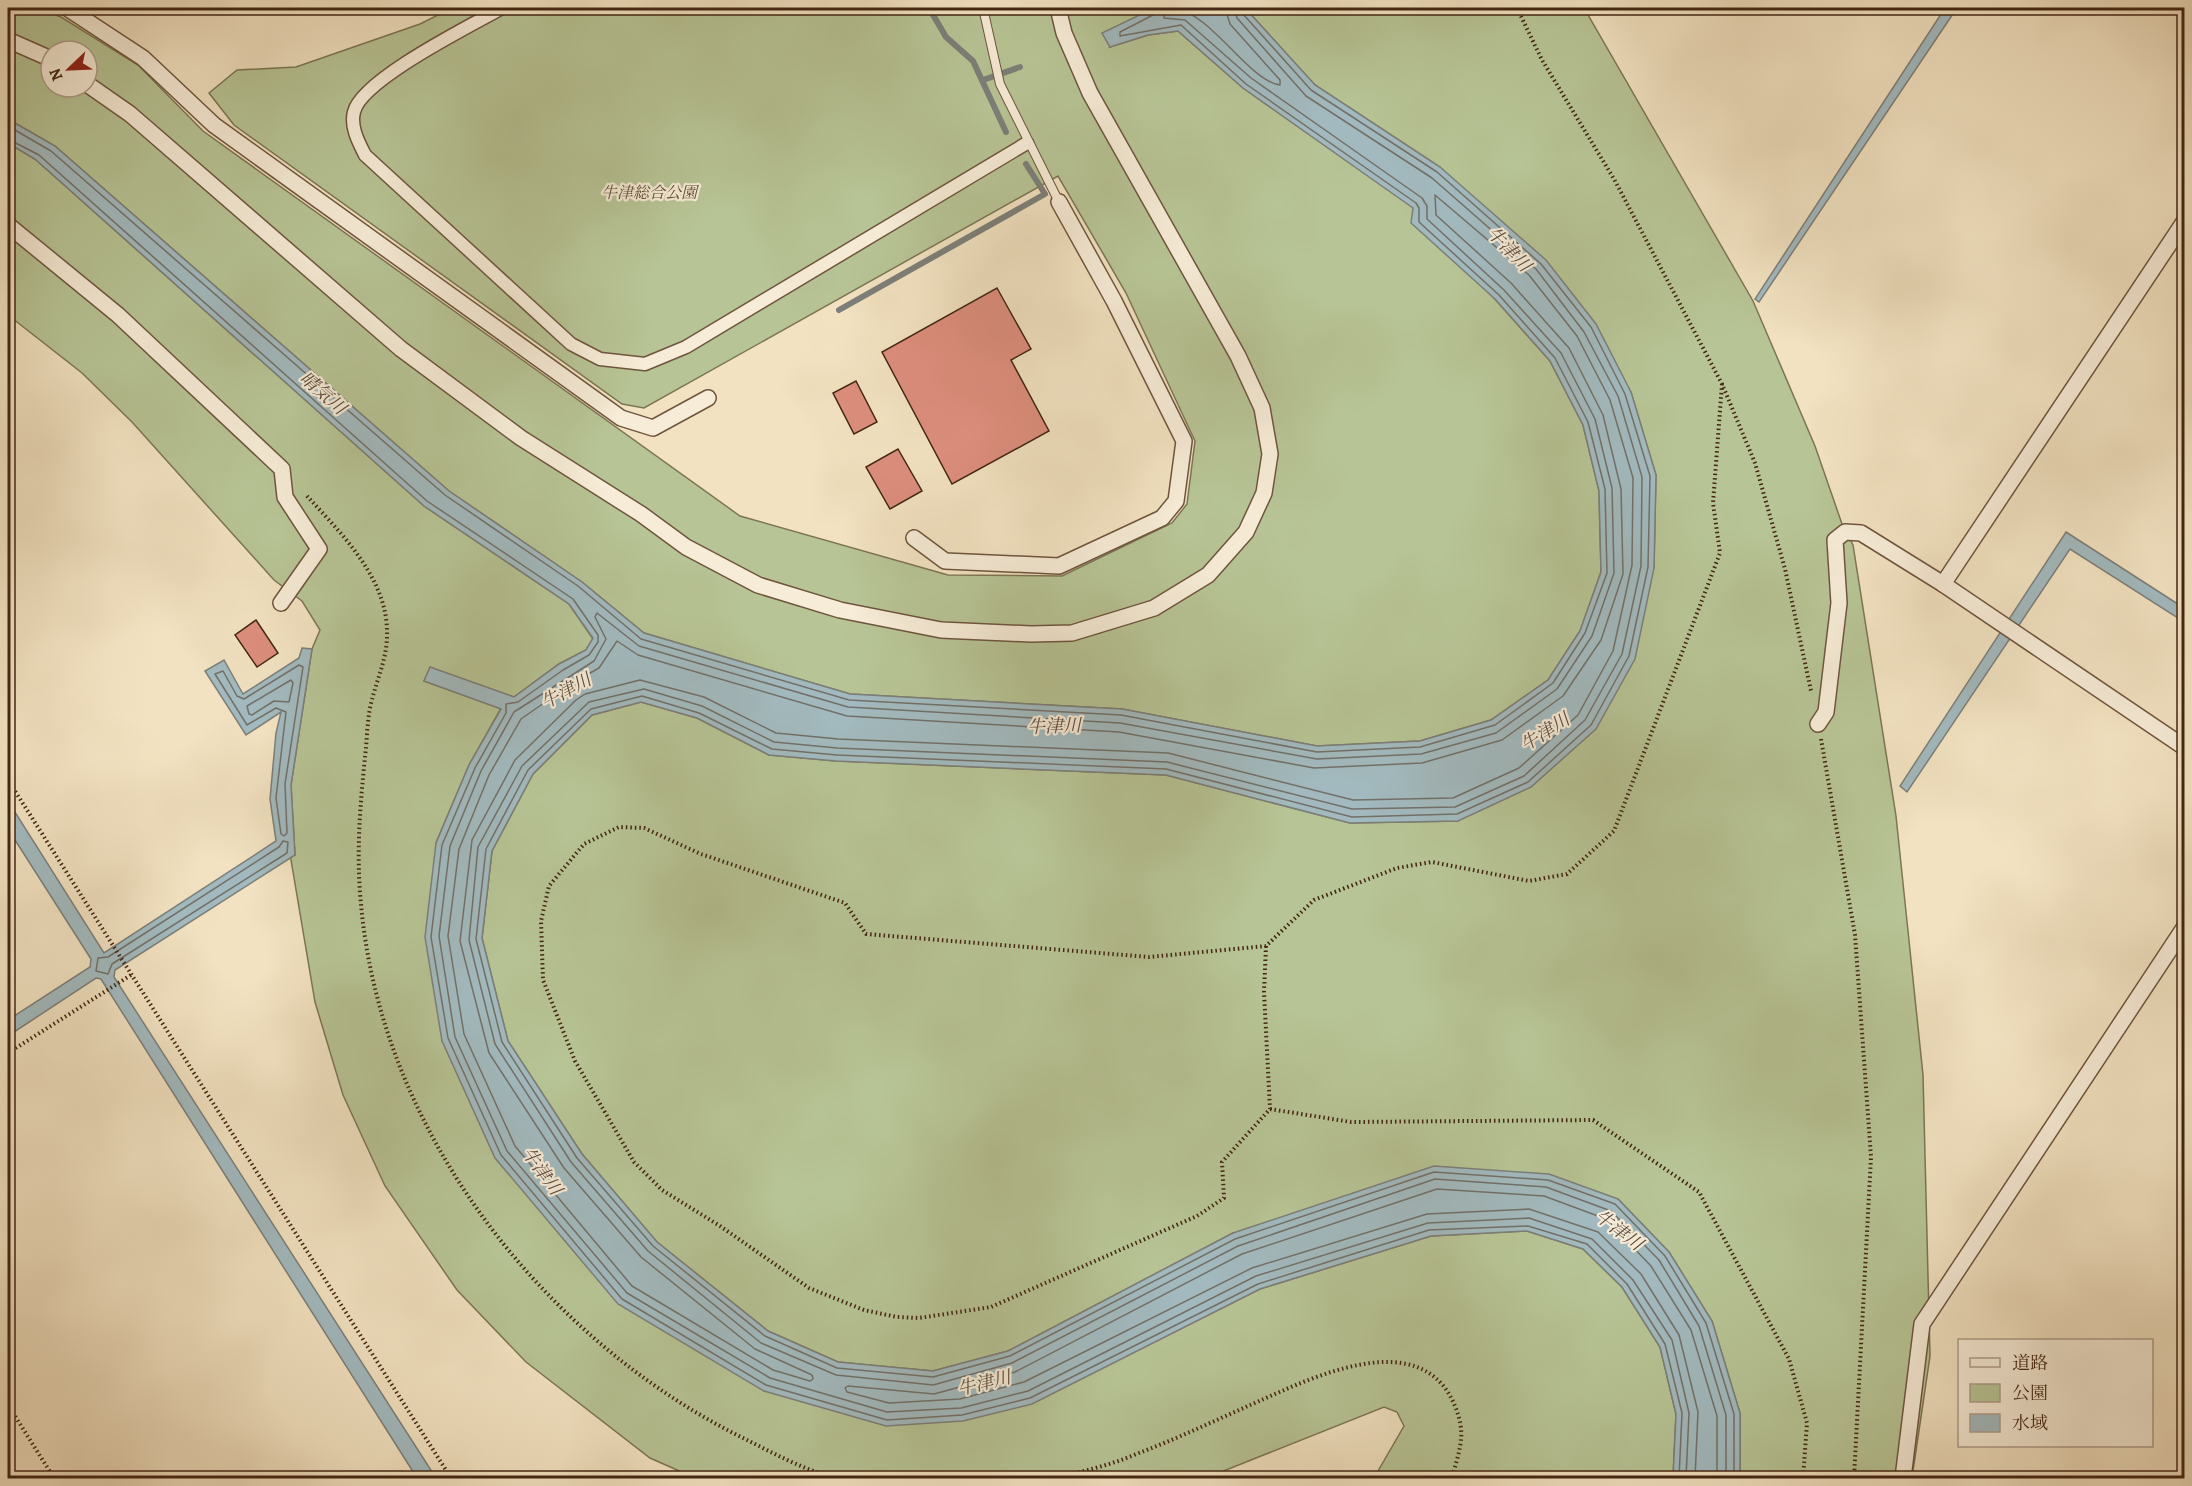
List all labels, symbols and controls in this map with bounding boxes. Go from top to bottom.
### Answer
north arrow [39,39,99,99]
text: N [44,64,69,84]
park label: 牛津総合公園 [601,182,700,204]
water label: 牛津川 [1482,221,1538,278]
water label: 晴気川 [295,366,353,421]
water label: 牛津川 [537,666,597,715]
water label: 牛津川 [1516,706,1576,757]
water label: 牛津川 [1027,713,1083,739]
water label: 牛津川 [516,1142,569,1202]
water label: 牛津川 [1590,1204,1649,1257]
legend [1958,1339,2153,1447]
text: 道路 [2012,1351,2048,1375]
water label: 牛津川 [955,1364,1015,1401]
text: 公園 [2012,1381,2048,1405]
text: 水域 [2012,1411,2048,1435]

